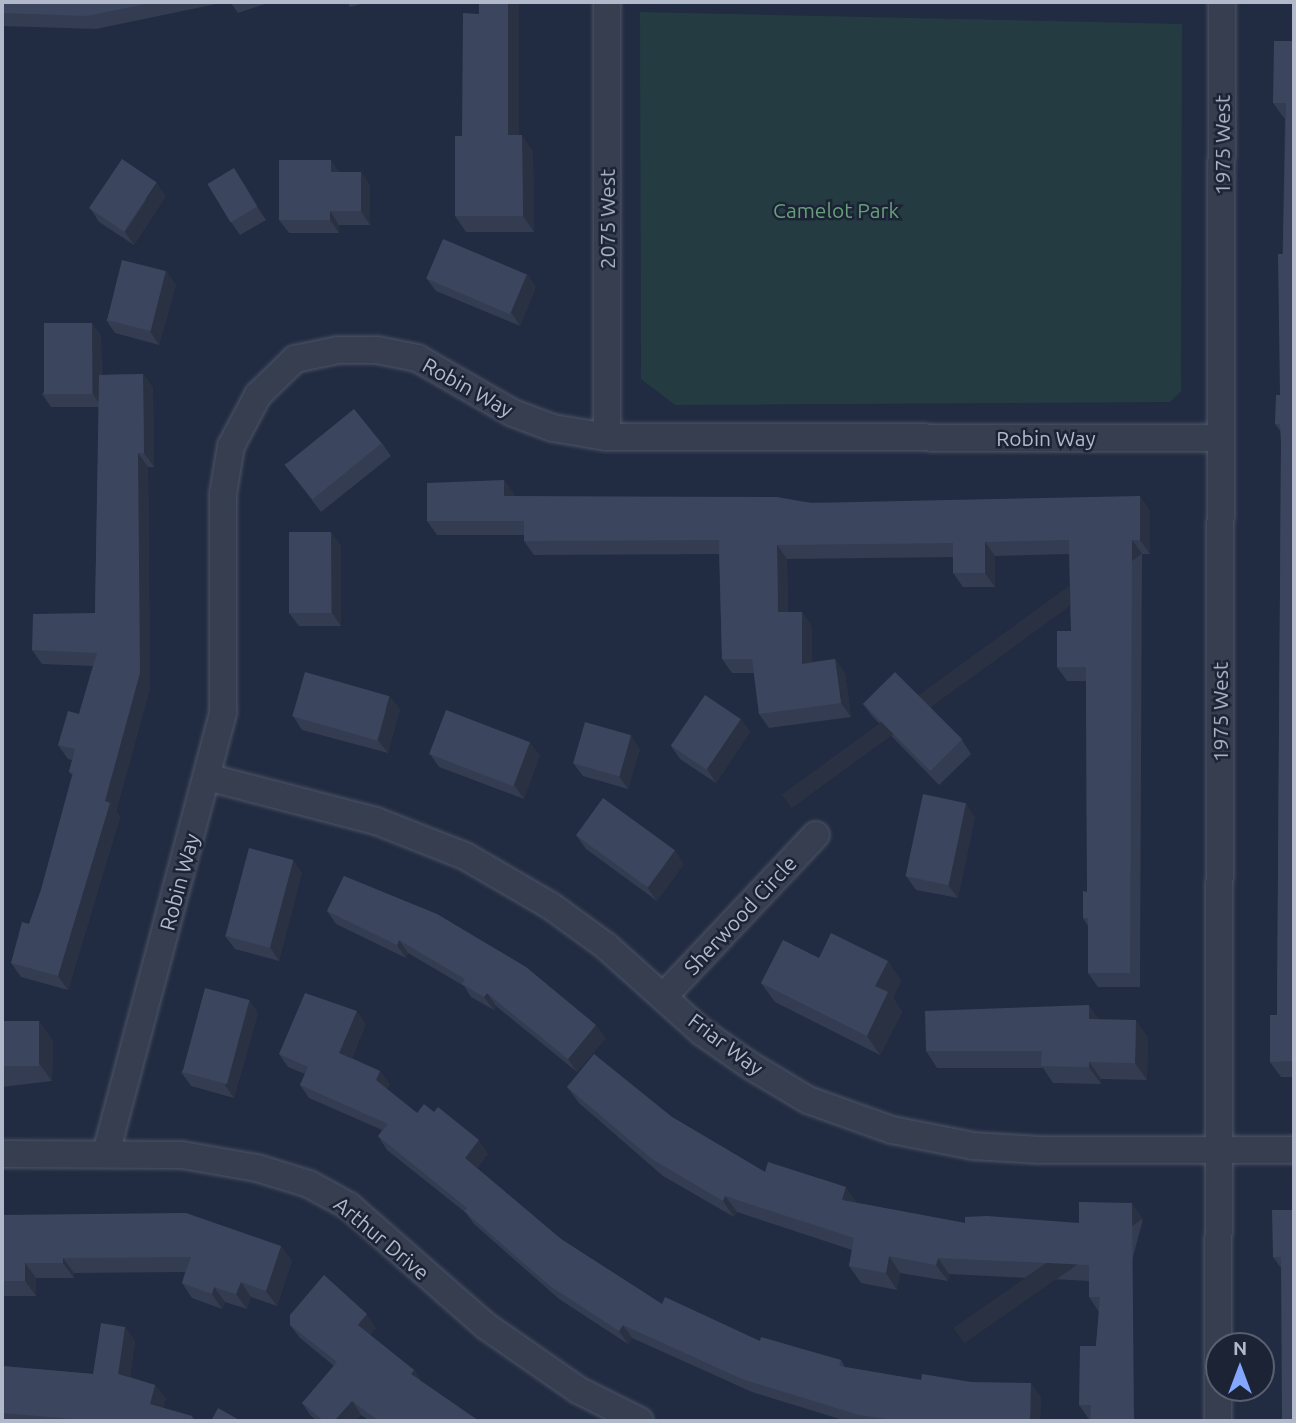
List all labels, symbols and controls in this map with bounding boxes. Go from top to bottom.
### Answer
street label: 1975 West [1209,95,1235,195]
street label: 2075 West [594,169,620,269]
park label: Camelot Park [773,197,899,223]
street label: Robin Way [418,352,518,422]
street label: Robin Way [996,425,1096,451]
street label: 1975 West [1207,662,1233,762]
street label: Robin Way [154,831,204,933]
street label: Sherwood Circle [678,850,802,980]
street label: Friar Way [684,1008,768,1080]
street label: Arthur Drive [329,1191,435,1285]
north arrow [1205,1332,1275,1402]
text: N [1233,1337,1247,1359]

